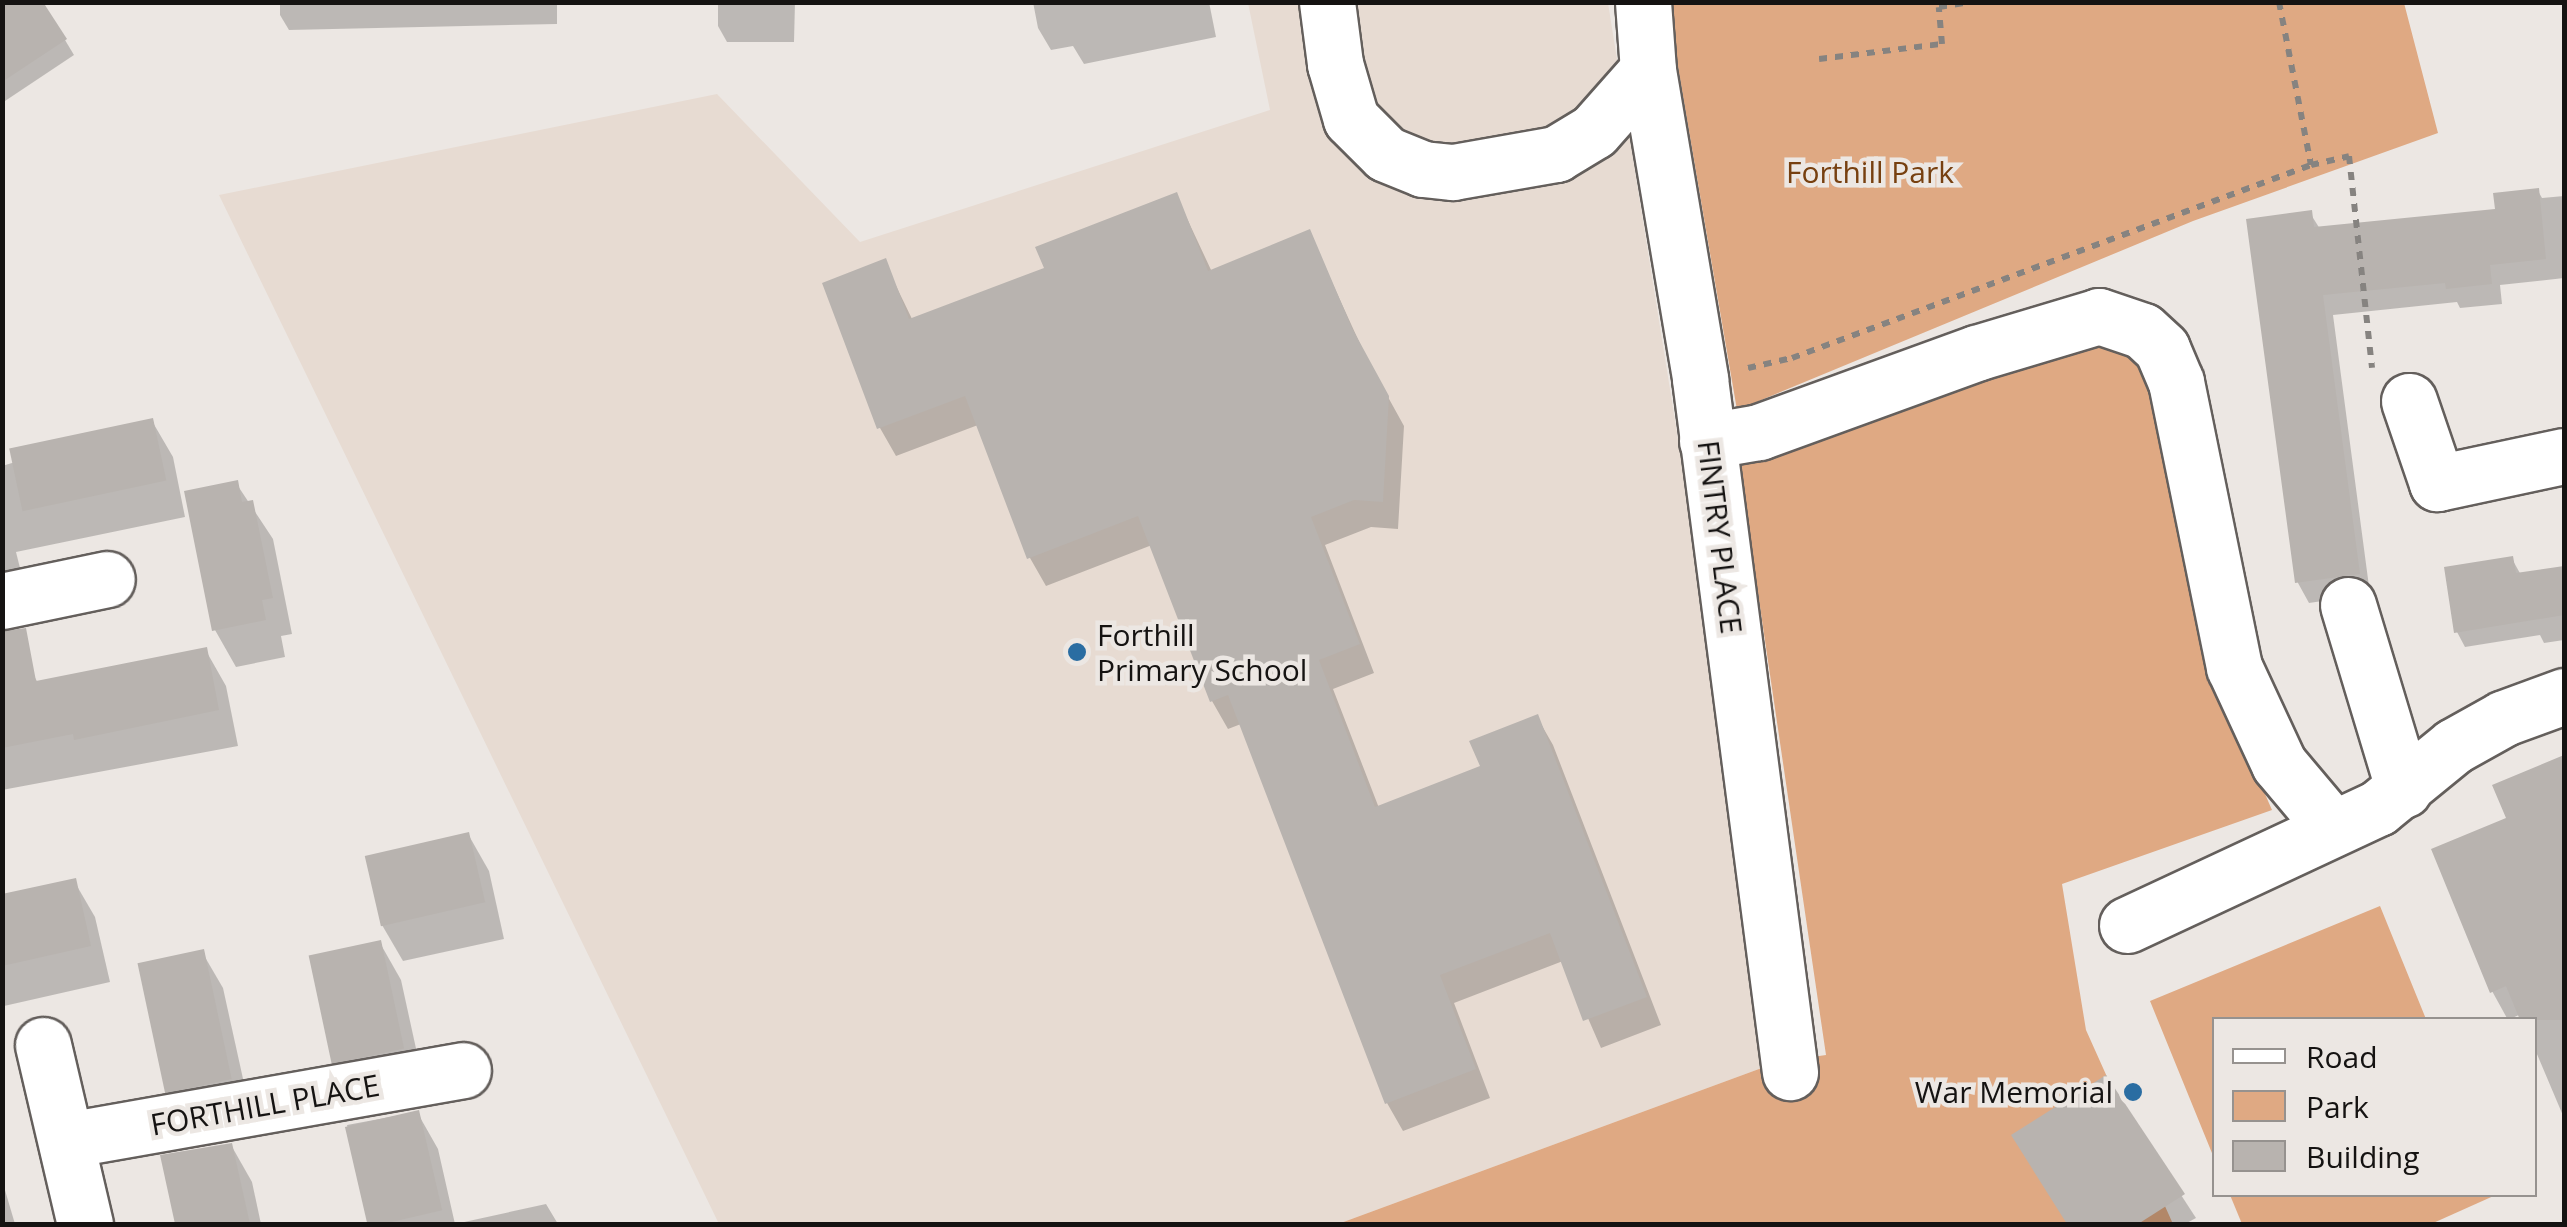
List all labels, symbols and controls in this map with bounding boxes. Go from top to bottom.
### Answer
park label: Forthill Park [1786,154,1954,190]
street label: FINTRY PLACE [1690,438,1750,636]
place label: Forthill Primary School [1097,617,1307,688]
marker: Forthill Primary School [1066,641,1088,663]
legend [2212,1017,2537,1197]
text: Road [2306,1036,2378,1077]
street label: FORTHILL PLACE [148,1067,382,1143]
place label: War Memorial [1915,1074,2113,1110]
marker: War Memorial [2122,1081,2144,1103]
text: Park [2306,1086,2369,1127]
text: Building [2306,1136,2420,1177]

